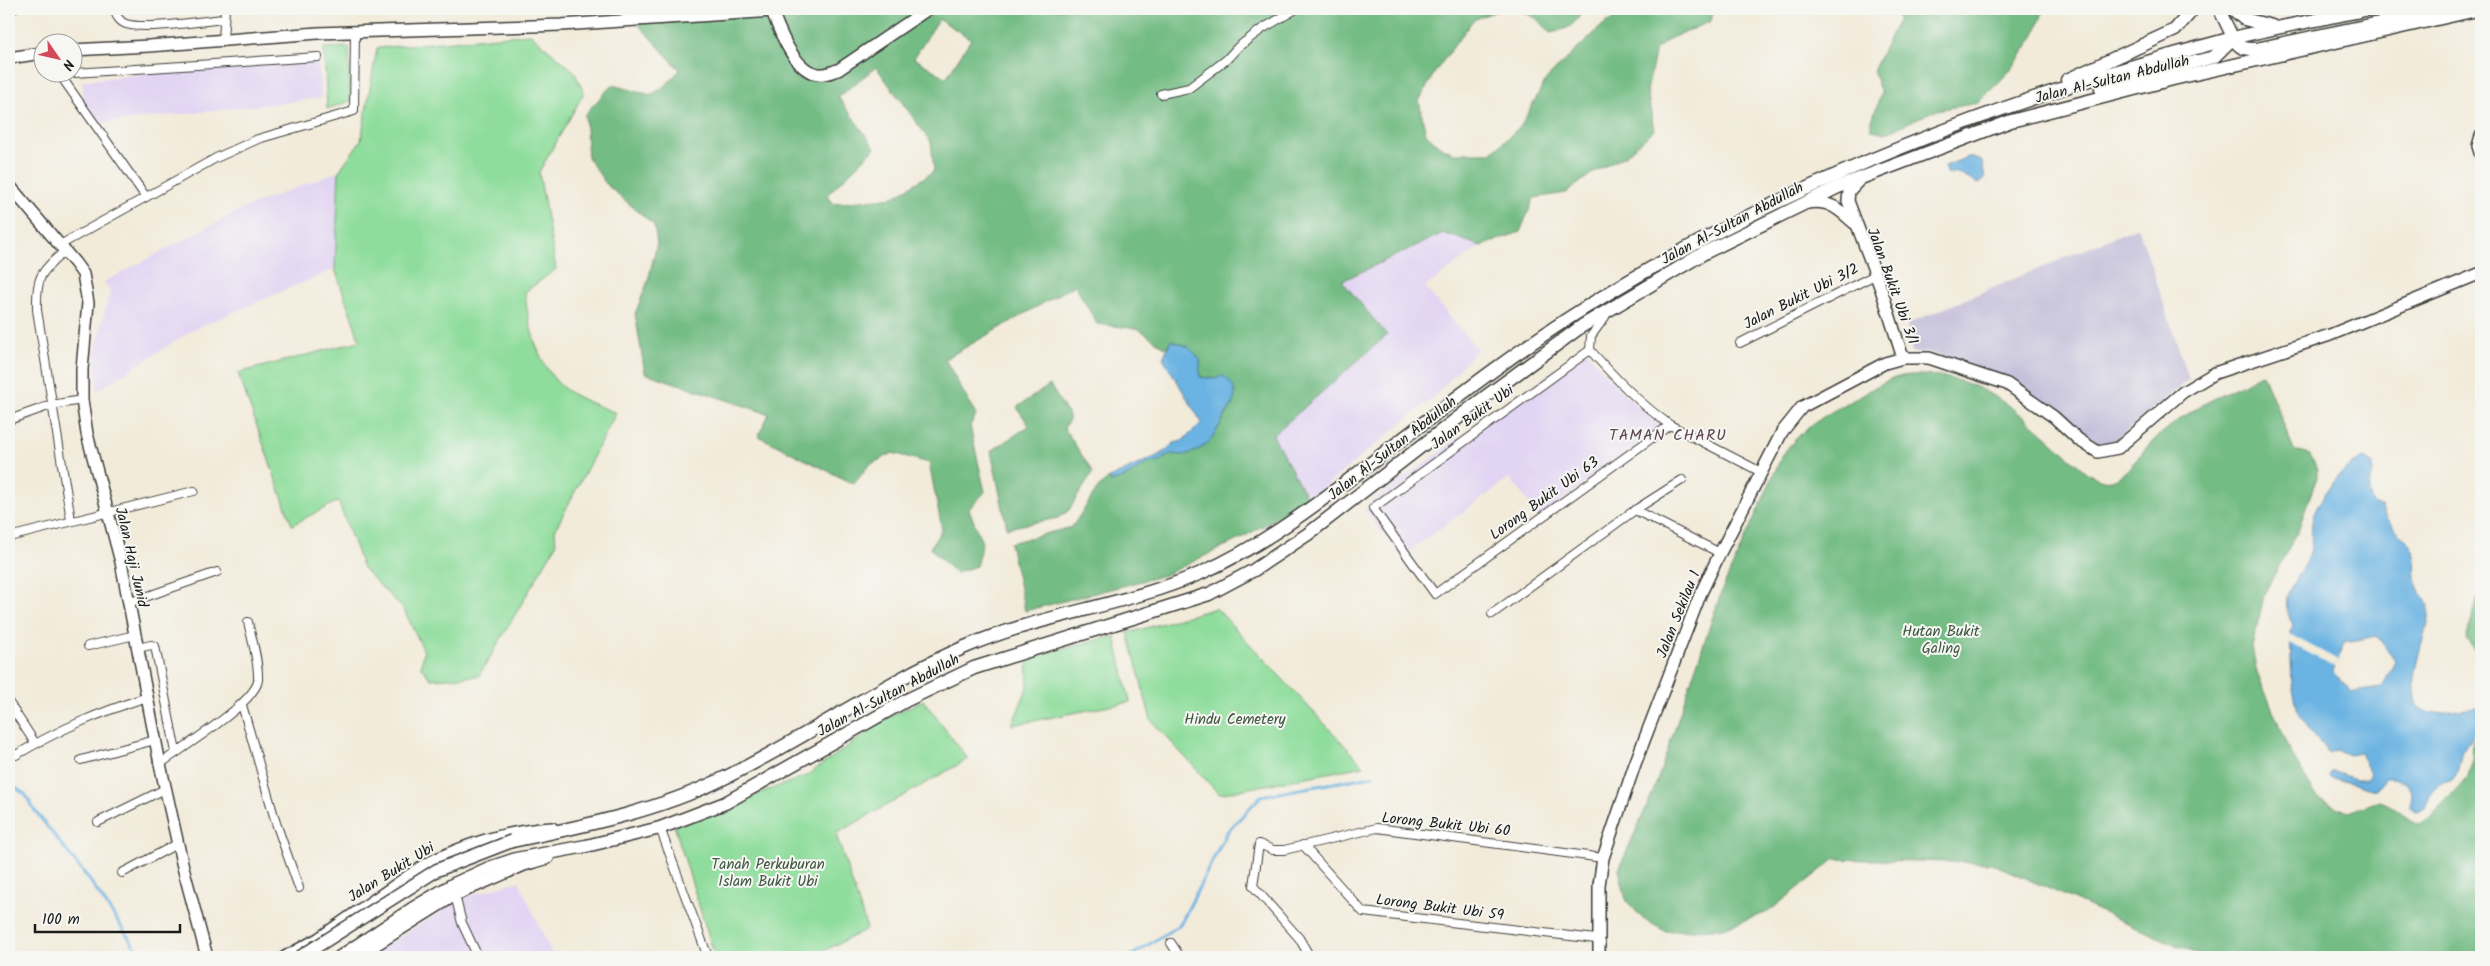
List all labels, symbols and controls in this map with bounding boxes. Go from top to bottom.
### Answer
north arrow [32,32,82,82]
street label: Jalan Al-Sultan Abdullah [2033,49,2192,111]
text: N [56,55,80,75]
street label: Jalan Al-Sultan Abdullah [1657,176,1808,272]
street label: Jalan Bukit Ubi 3/1 [1860,224,1924,348]
street label: Jalan Bukit Ubi 3/2 [1739,257,1863,336]
street label: Jalan Bukit Ubi [1426,378,1521,456]
street label: Jalan Al-Sultan Abdullah [1323,391,1462,507]
district label: TAMAN CHARU [1609,423,1727,448]
street label: Lorong Bukit Ubi 63 [1485,451,1605,547]
street label: Jalan Haji Junid [108,505,154,610]
street label: Jalan Sekilau 1 [1650,567,1708,662]
park label: Hutan Bukit Galing [1902,620,1980,661]
street label: Jalan Al-Sultan Abdullah [813,648,964,744]
park label: Hindu Cemetery [1184,708,1287,732]
street label: Lorong Bukit Ubi 60 [1380,806,1512,844]
street label: Jalan Bukit Ubi [343,836,441,909]
park label: Tanah Perkuburan Islam Bukit Ubi [711,853,825,894]
street label: Lorong Bukit Ubi 59 [1374,888,1506,928]
scale bar [35,901,180,933]
text: 100 m [42,908,80,932]

